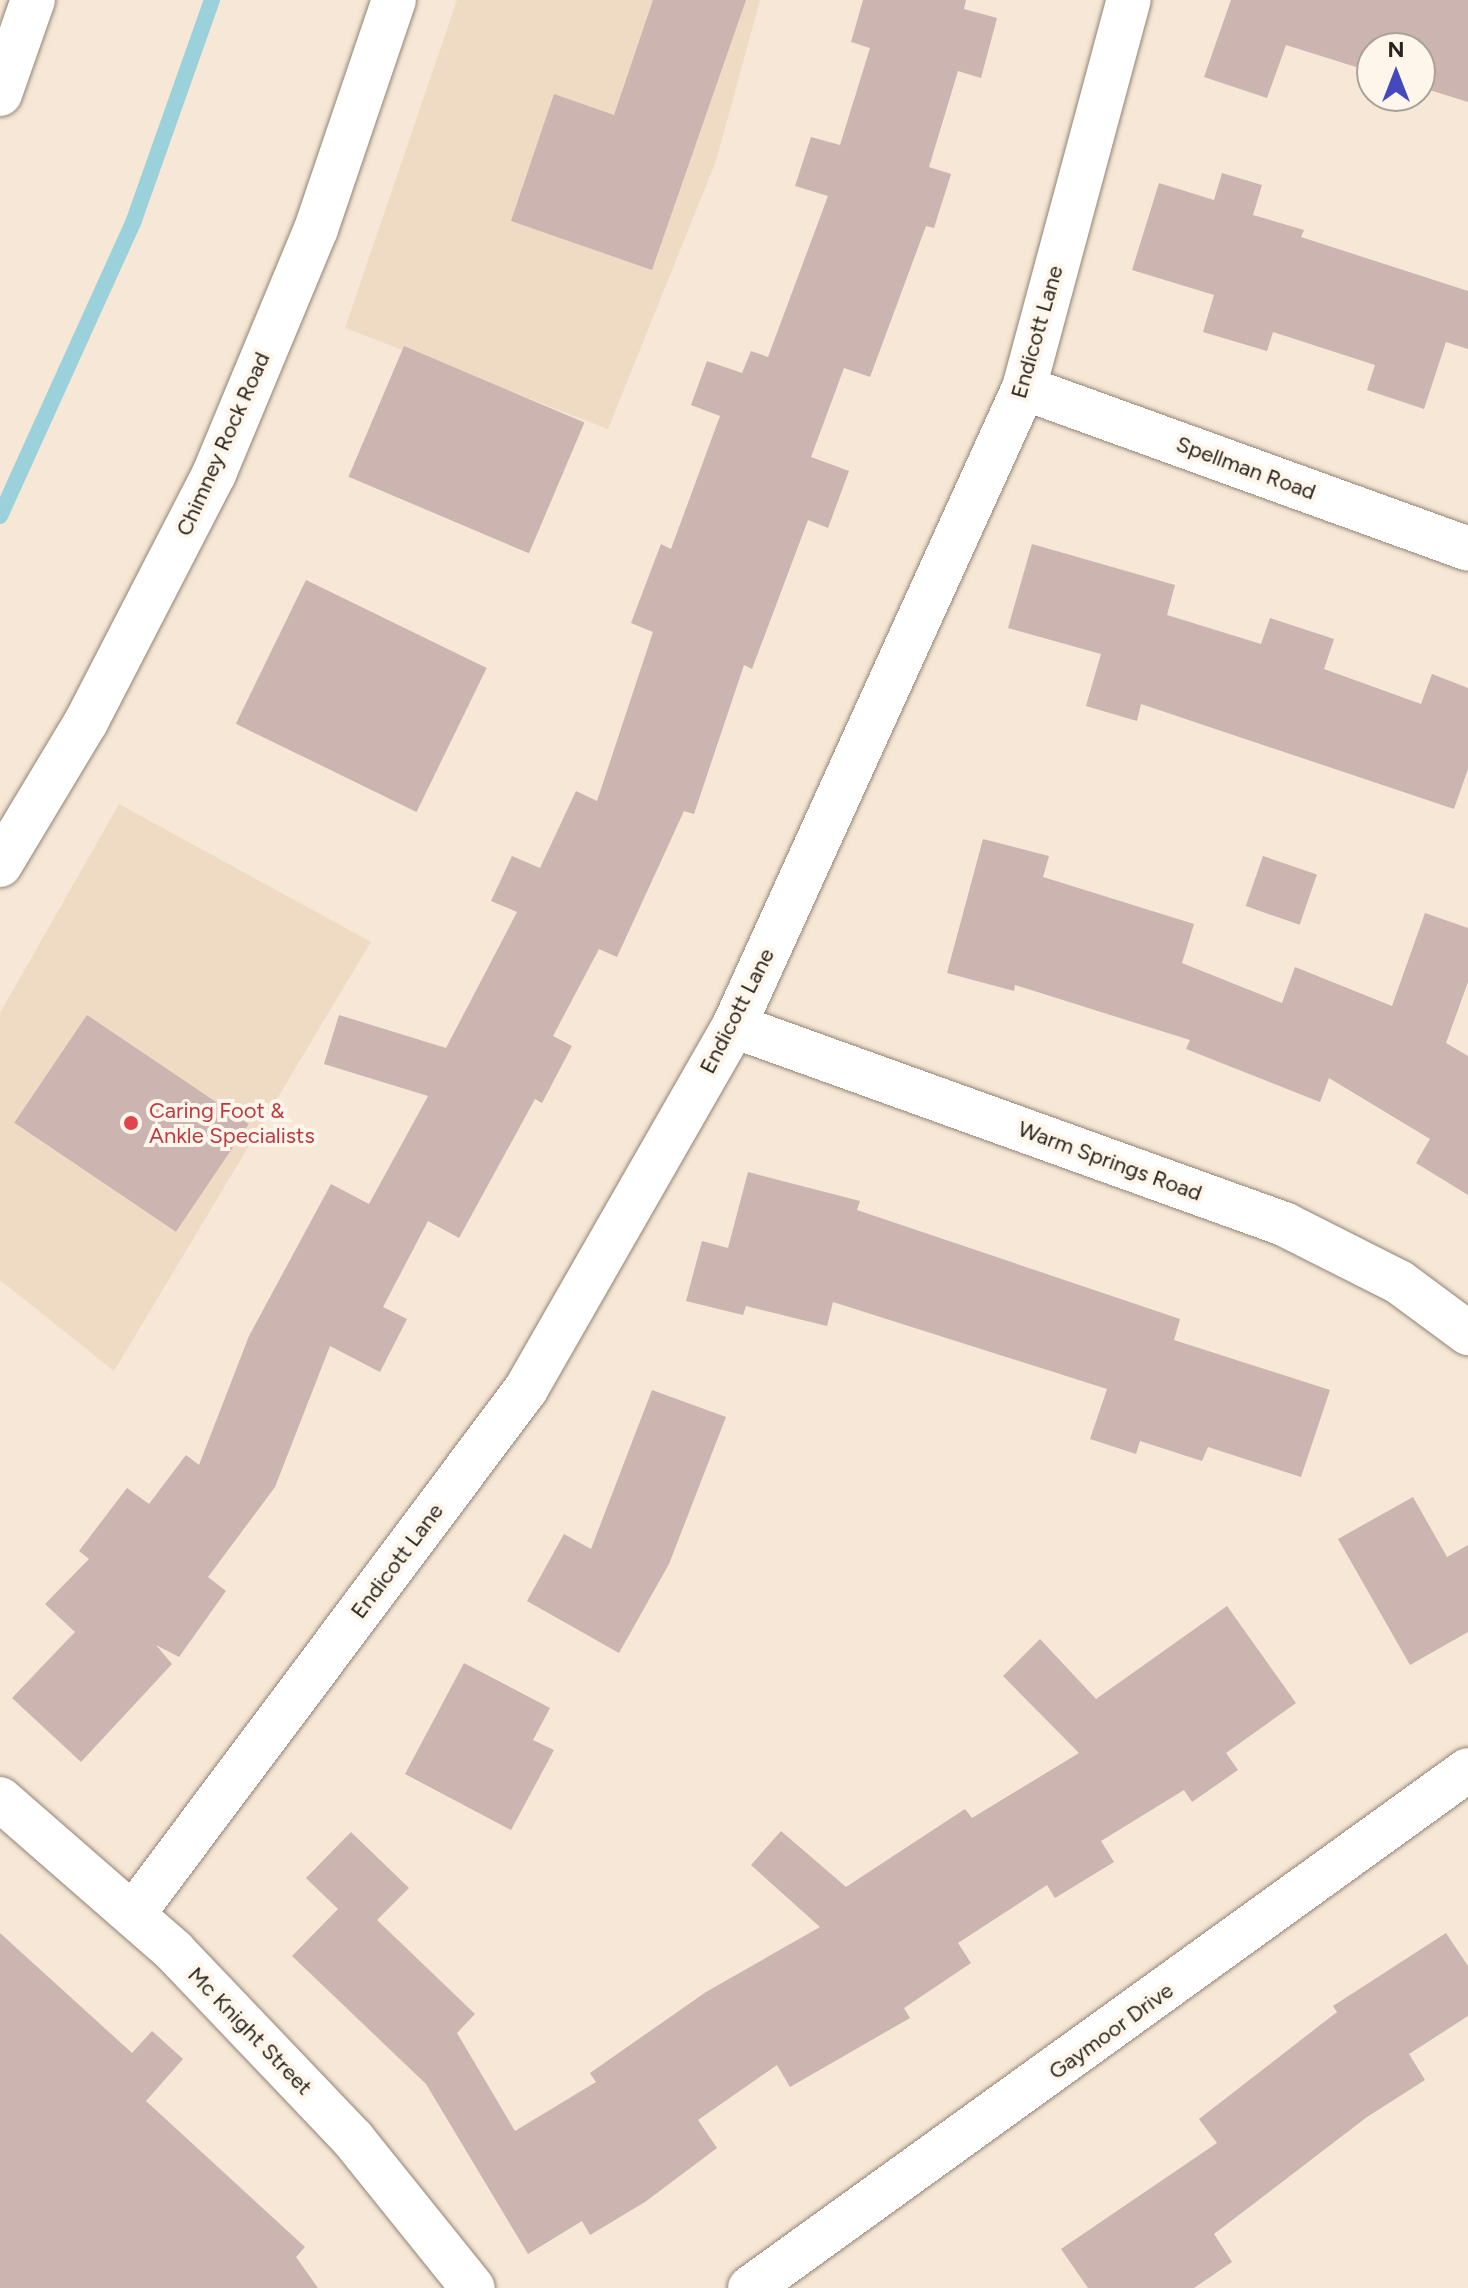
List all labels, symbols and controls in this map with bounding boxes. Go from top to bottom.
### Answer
north arrow [1356,32,1436,112]
text: N [1387,36,1405,63]
street label: Endicott Lane [1005,263,1069,401]
street label: Chimney Rock Road [171,348,275,540]
street label: Spellman Road [1173,431,1319,505]
street label: Endicott Lane [694,944,780,1078]
place label: Caring Foot & Ankle Specialists [149,1097,315,1148]
marker: Caring Foot & Ankle Specialists [120,1112,142,1134]
street label: Warm Springs Road [1015,1115,1205,1207]
street label: Endicott Lane [345,1498,449,1624]
street label: Mc Knight Street [182,1962,318,2100]
street label: Gaymoor Drive [1044,1977,1178,2085]

